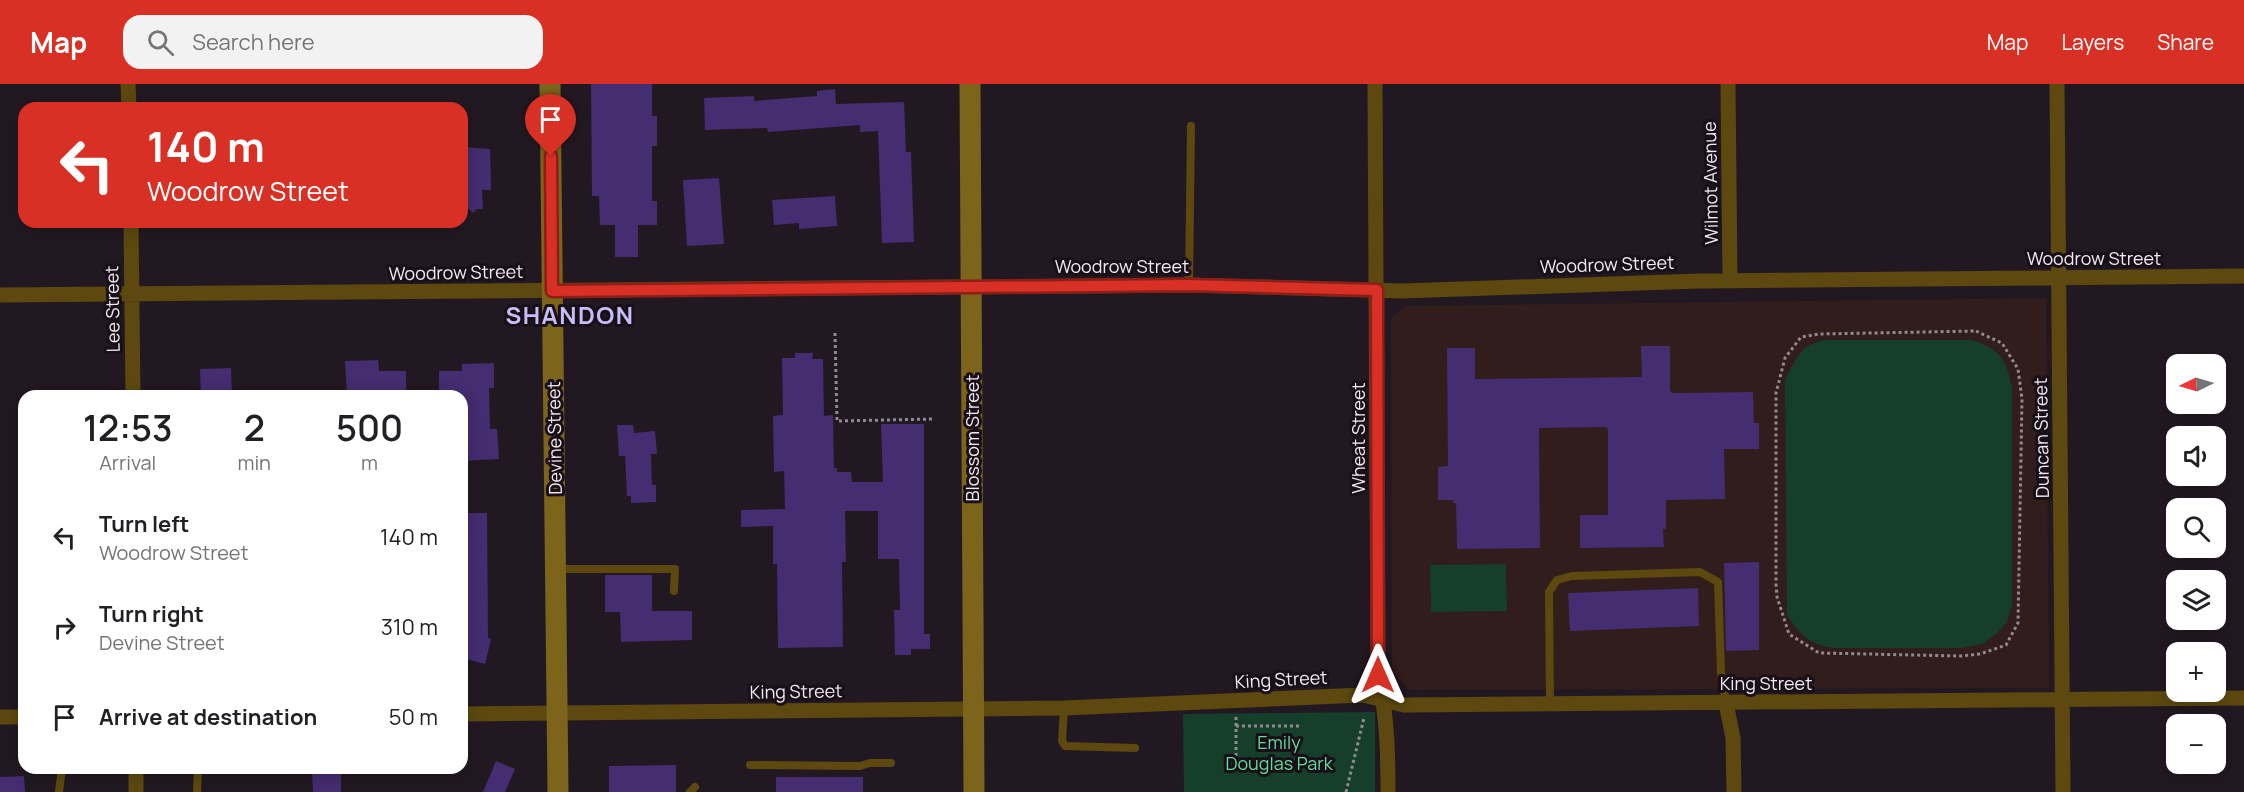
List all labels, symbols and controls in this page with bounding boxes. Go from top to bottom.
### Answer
search box [123,15,543,69]
text: Map [30,23,87,61]
icon: search [144,26,177,59]
text: Search here [192,27,315,57]
text: Map [1987,28,2028,56]
text: Layers [2061,28,2124,56]
text: Share [2157,28,2214,56]
pin [525,94,576,156]
icon: arrive [534,103,567,136]
text: 140 m [147,117,265,175]
street label: Wilmot Avenue [1697,121,1723,245]
icon: left [48,126,126,204]
text: Woodrow Street [147,172,349,209]
street label: Woodrow Street [2027,246,2161,270]
street label: Woodrow Street [1539,250,1675,278]
street label: Woodrow Street [1055,254,1189,278]
street label: Woodrow Street [388,259,524,285]
street label: Lee Street [99,265,125,353]
district label: SHANDON [506,298,634,331]
north arrow [2166,354,2226,414]
map controls [2166,354,2226,774]
street label: Blossom Street [960,374,984,502]
street label: Duncan Street [2028,378,2054,498]
street label: Devine Street [541,381,567,495]
street label: Wheat Street [1346,382,1370,494]
text: 12:53 [83,403,173,452]
text: 2 [244,403,265,452]
text: 500 [336,403,403,452]
button: sound [2166,426,2226,486]
text: Arrival [99,449,156,476]
text: min [237,449,271,476]
text: m [361,449,378,476]
button: search [2166,498,2226,558]
text: Turn left [99,509,189,539]
icon: left [48,521,81,554]
text: 140 m [380,522,438,552]
text: Woodrow Street [99,539,249,566]
button: layers [2166,570,2226,630]
text: Turn right [99,599,204,629]
icon: right [48,611,81,644]
text: 310 m [381,612,438,642]
text: Devine Street [99,629,225,656]
button: + [2166,642,2226,702]
position arrow [1346,643,1410,707]
street label: King Street [1234,665,1328,693]
street label: King Street [1720,671,1812,695]
street label: King Street [749,678,843,704]
icon: arrive [48,701,81,734]
text: Arrive at destination [99,702,317,732]
text: 50 m [389,702,438,732]
button: − [2166,714,2226,774]
park label: Emily Douglas Park [1225,730,1334,775]

